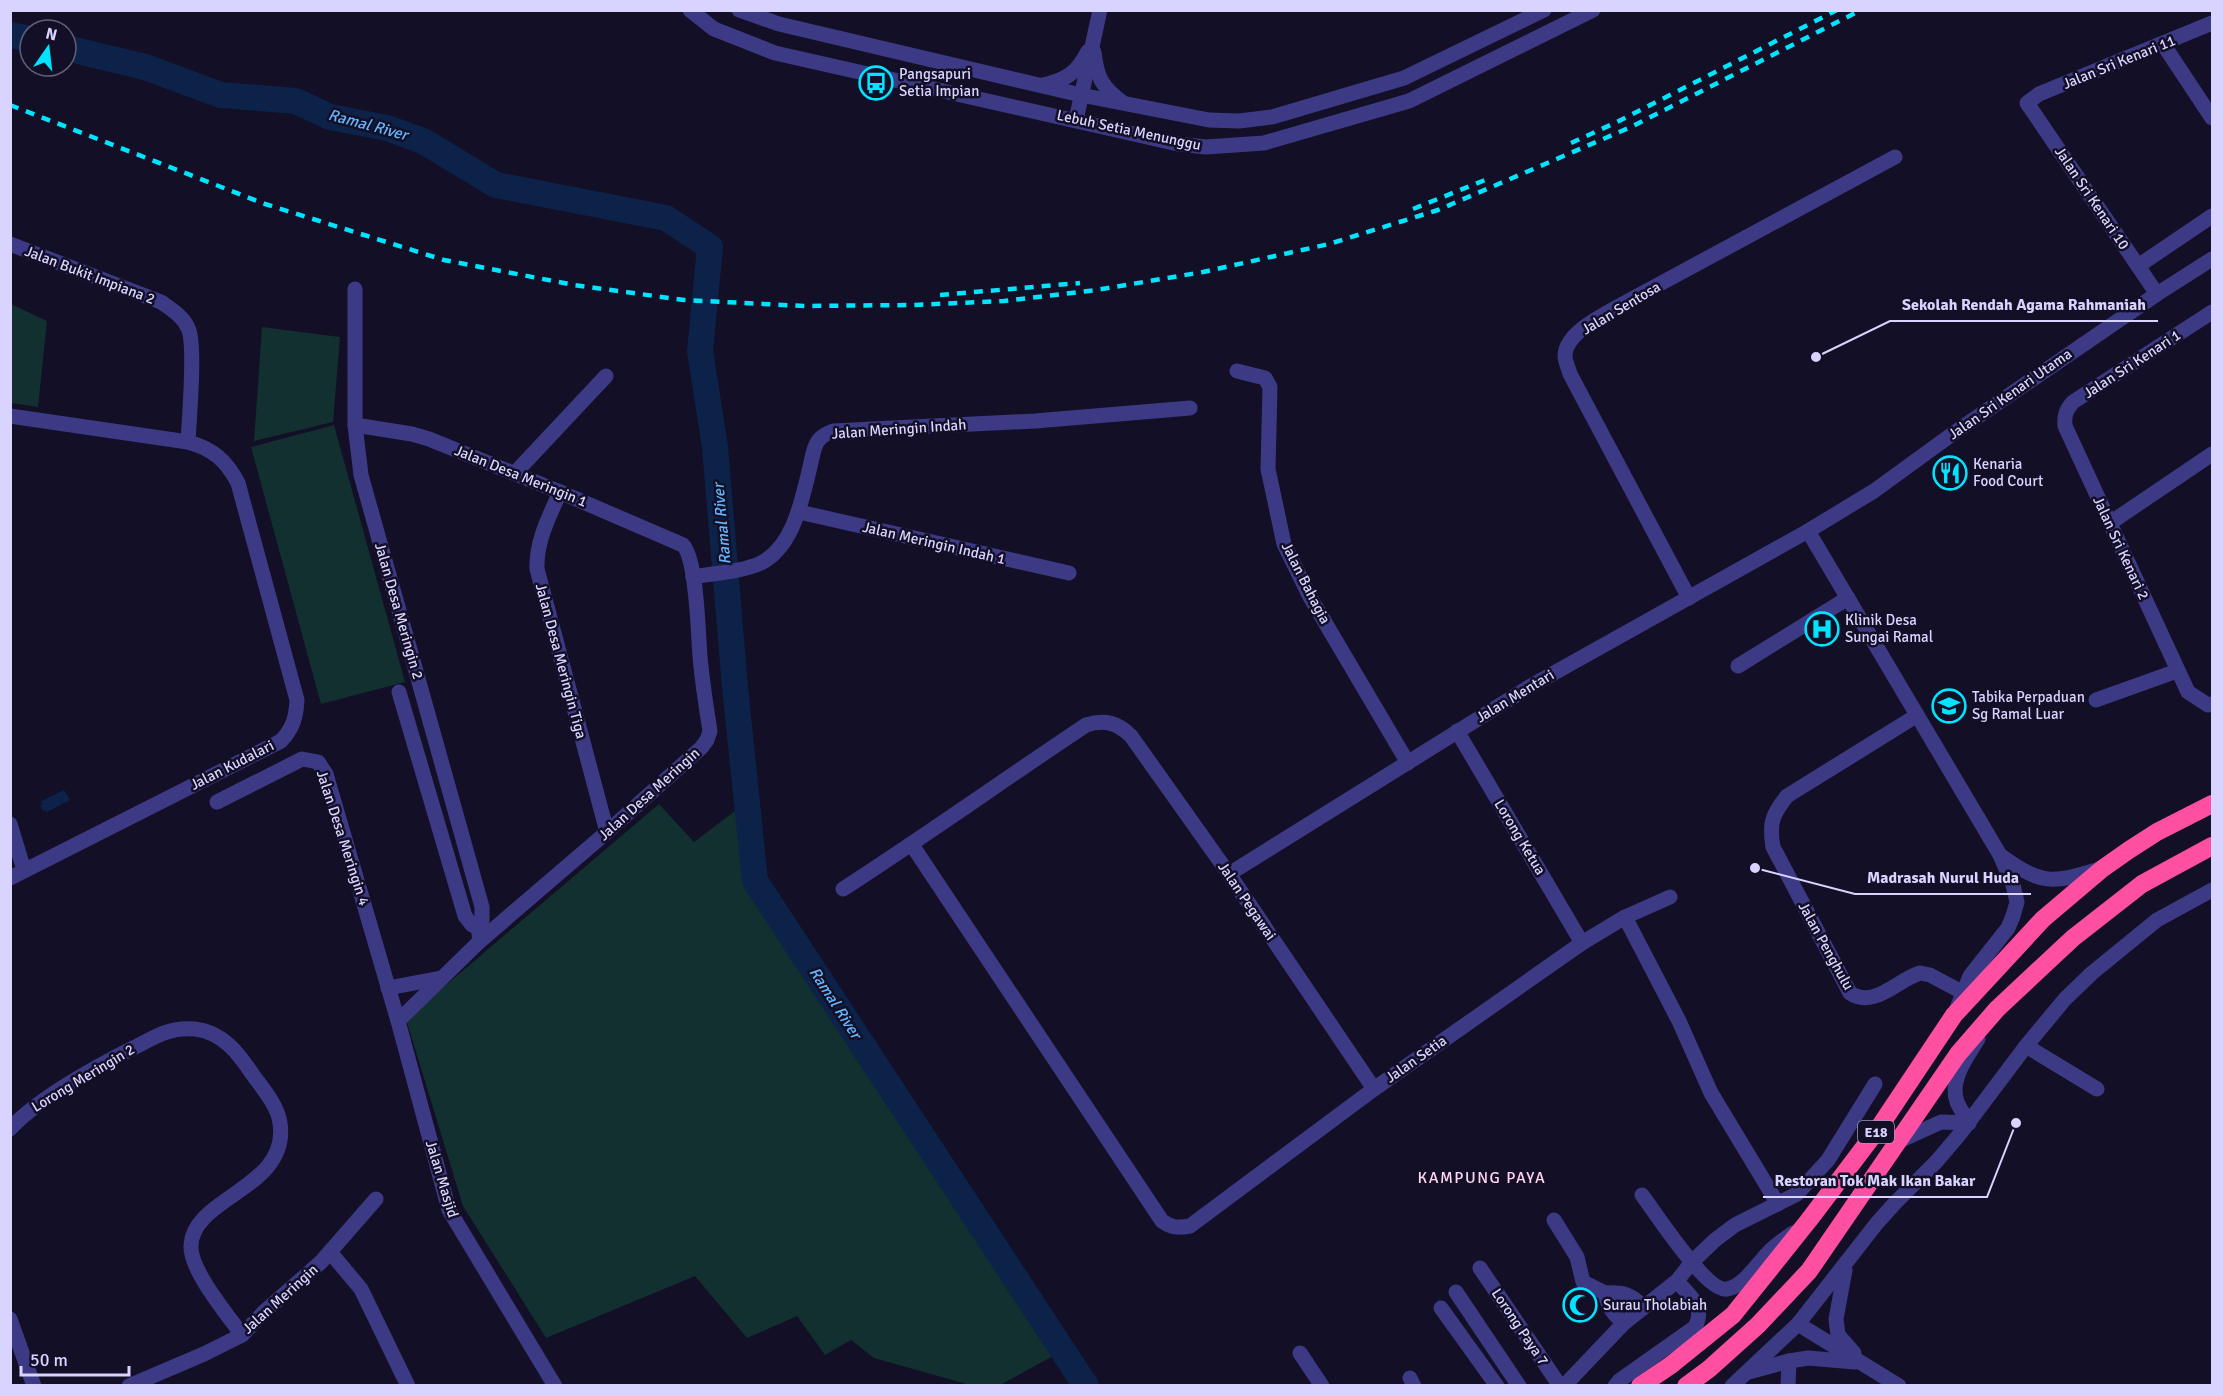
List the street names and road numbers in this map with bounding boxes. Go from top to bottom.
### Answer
street label: Jalan Sri Kenari 11 [2060,31,2178,93]
street label: Lebuh Setia Menunggu [1055,106,1203,154]
street label: Jalan Sri Kenari 10 [2051,143,2133,253]
street label: Jalan Bukit Impiana 2 [22,242,158,308]
street label: Jalan Sentosa [1578,277,1664,339]
street label: Jalan Sri Kenari 1 [2080,326,2184,402]
street label: Jalan Sri Kenari Utama [1945,345,2075,443]
street label: Jalan Meringin Indah [831,415,967,443]
street label: Jalan Desa Meringin 1 [452,441,590,511]
street label: Jalan Sri Kenari 2 [2089,493,2153,603]
street label: Jalan Meringin Indah 1 [861,518,1007,568]
street label: Jalan Bahagia [1278,539,1334,627]
street label: Jalan Desa Meringin 2 [371,541,427,681]
street label: Jalan Desa Meringin Tiga [532,581,590,741]
street label: Jalan Mentari [1473,666,1557,726]
street label: Jalan Kudalari [187,736,277,794]
street label: Jalan Desa Meringin [595,744,703,844]
street label: Jalan Desa Meringin 4 [313,768,373,908]
street label: Lorong Ketua [1490,796,1550,878]
street label: Jalan Pegawai [1214,858,1280,944]
street label: Jalan Penghulu [1794,899,1858,993]
street label: Jalan Setia [1382,1031,1450,1087]
street label: Lorong Meringin 2 [28,1040,138,1116]
road number: E18 [1858,1121,1894,1143]
street label: Jalan Masjid [422,1138,462,1220]
street label: Jalan Meringin [239,1260,321,1338]
street label: Lorong Paya 7 [1488,1285,1552,1369]

